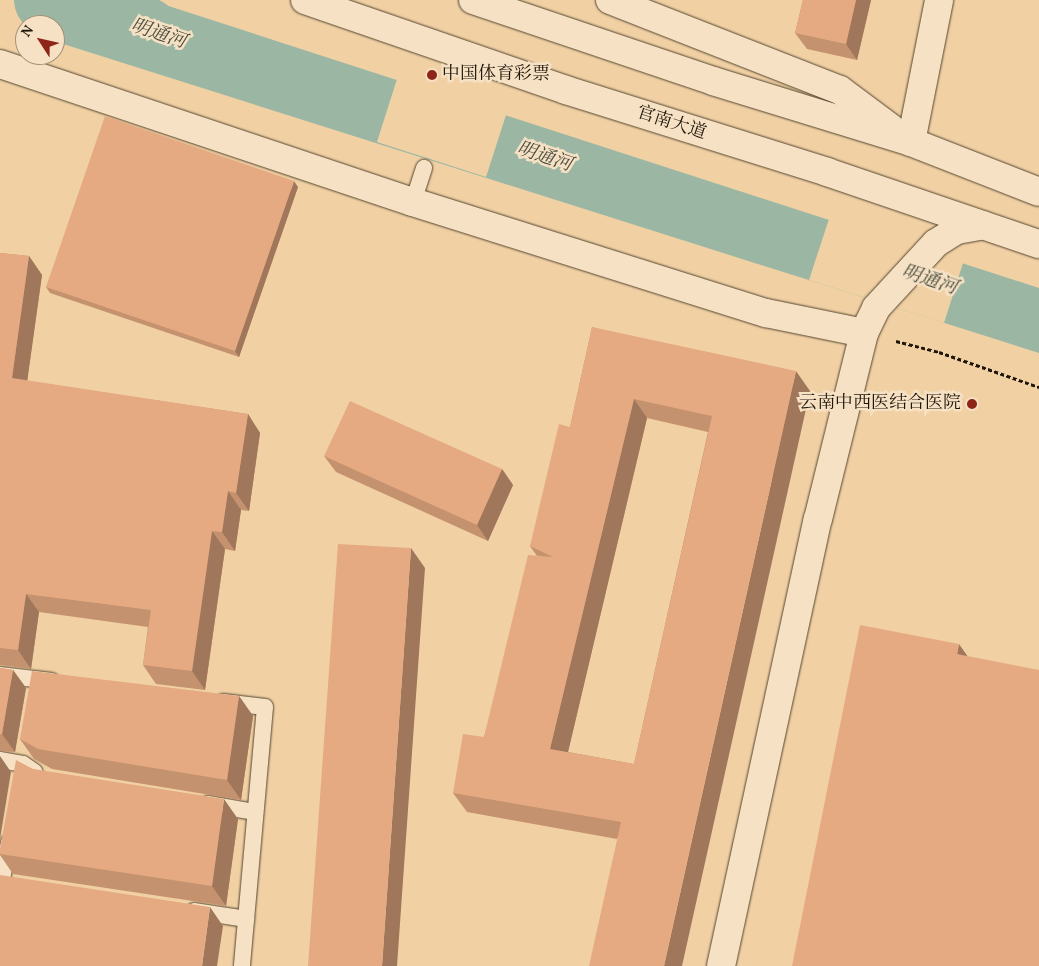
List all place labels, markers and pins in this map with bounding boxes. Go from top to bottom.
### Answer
place label: 中国体育彩票 [442,64,550,86]
marker: 中国体育彩票 [426,69,438,81]
place label: 云南中西医结合医院 [799,393,961,415]
marker: 云南中西医结合医院 [965,397,979,411]

